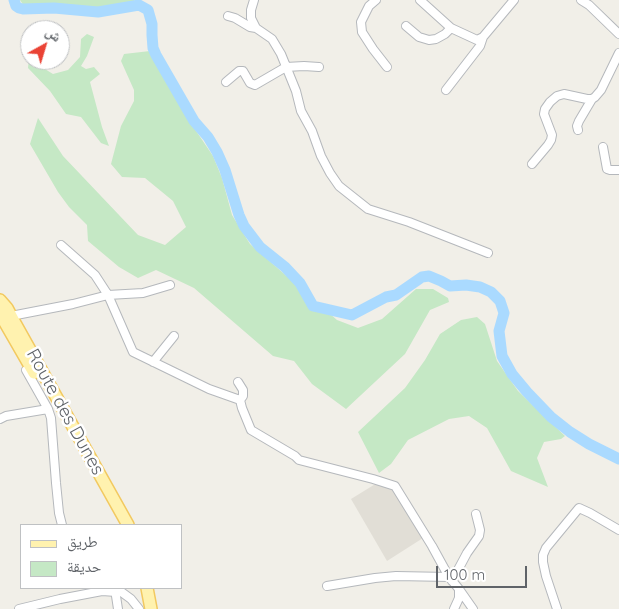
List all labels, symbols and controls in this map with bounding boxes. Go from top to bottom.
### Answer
north arrow [20,20,70,70]
text: ش [42,22,65,46]
street label: Route des Dunes [21,345,109,479]
legend [20,524,182,589]
text: طريق [67,532,98,551]
scale bar [439,556,530,588]
text: حديقة [67,557,101,576]
text: 100 m [444,565,485,584]

